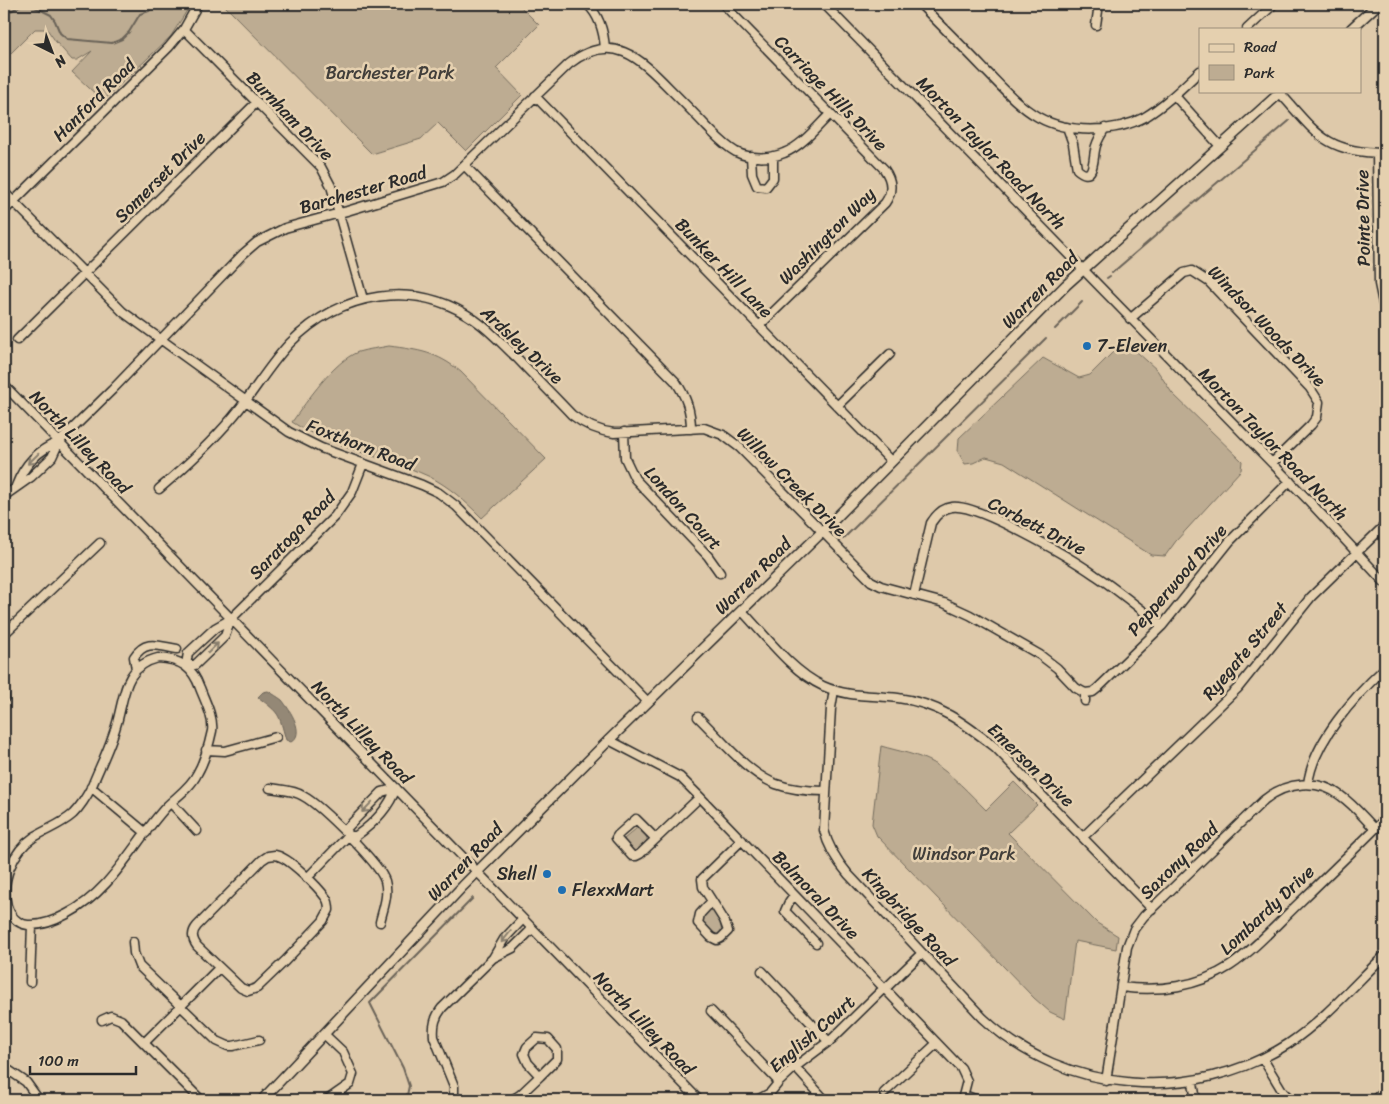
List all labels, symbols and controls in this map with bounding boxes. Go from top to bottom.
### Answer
street label: Carriage Hills Drive [766,27,896,159]
north arrow [28,28,78,78]
legend [1199,28,1362,92]
text: Road [1244,34,1277,60]
text: N [48,48,73,74]
street label: Hanford Road [44,49,145,150]
park label: Barchester Park [325,57,455,89]
text: Park [1244,60,1275,86]
street label: Burnham Drive [238,63,342,169]
street label: Morton Taylor Road North [908,68,1074,238]
street label: Somerset Drive [106,123,214,231]
street label: Barchester Road [296,156,432,223]
street label: Pointe Drive [1346,169,1380,267]
street label: Washington Way [770,179,884,293]
street label: Bunker Hill Lane [667,210,781,326]
street label: Warren Road [993,242,1088,337]
street label: Windsor Woods Drive [1200,257,1334,395]
street label: Ardsley Drive [472,297,571,393]
place label: 7-Eleven [1097,330,1168,362]
marker: 7-Eleven [1081,340,1093,352]
street label: Morton Taylor Road North [1190,359,1356,529]
street label: North Lilley Road [21,382,140,503]
street label: Foxthorn Road [302,410,422,481]
street label: Willow Creek Drive [729,419,855,545]
one-way arrow [26,453,39,465]
street label: London Court [636,458,730,558]
street label: Saratoga Road [241,481,344,587]
street label: Corbett Drive [982,487,1092,565]
street label: Pepperwood Drive [1119,516,1235,644]
street label: Warren Road [706,528,801,623]
street label: Ryegate Street [1194,594,1296,707]
one-way arrow [207,642,219,654]
street label: North Lilley Road [303,672,422,793]
street label: Emerson Drive [980,715,1082,815]
one-way arrow [361,801,373,814]
street label: Saxony Road [1132,813,1227,907]
street label: Warren Road [419,814,512,909]
park label: Windsor Park [912,838,1016,870]
street label: Balmoral Drive [764,842,868,948]
street label: Lombardy Drive [1212,857,1322,963]
place label: Shell [497,858,538,890]
street label: Kingbridge Road [854,860,965,976]
marker: Shell [541,868,553,880]
place label: FlexxMart [572,874,654,906]
marker: FlexxMart [556,884,568,896]
one-way arrow [501,931,512,944]
street label: North Lilley Road [585,963,704,1084]
street label: English Court [761,987,863,1081]
scale bar [30,1044,136,1076]
text: 100 m [38,1048,79,1074]

